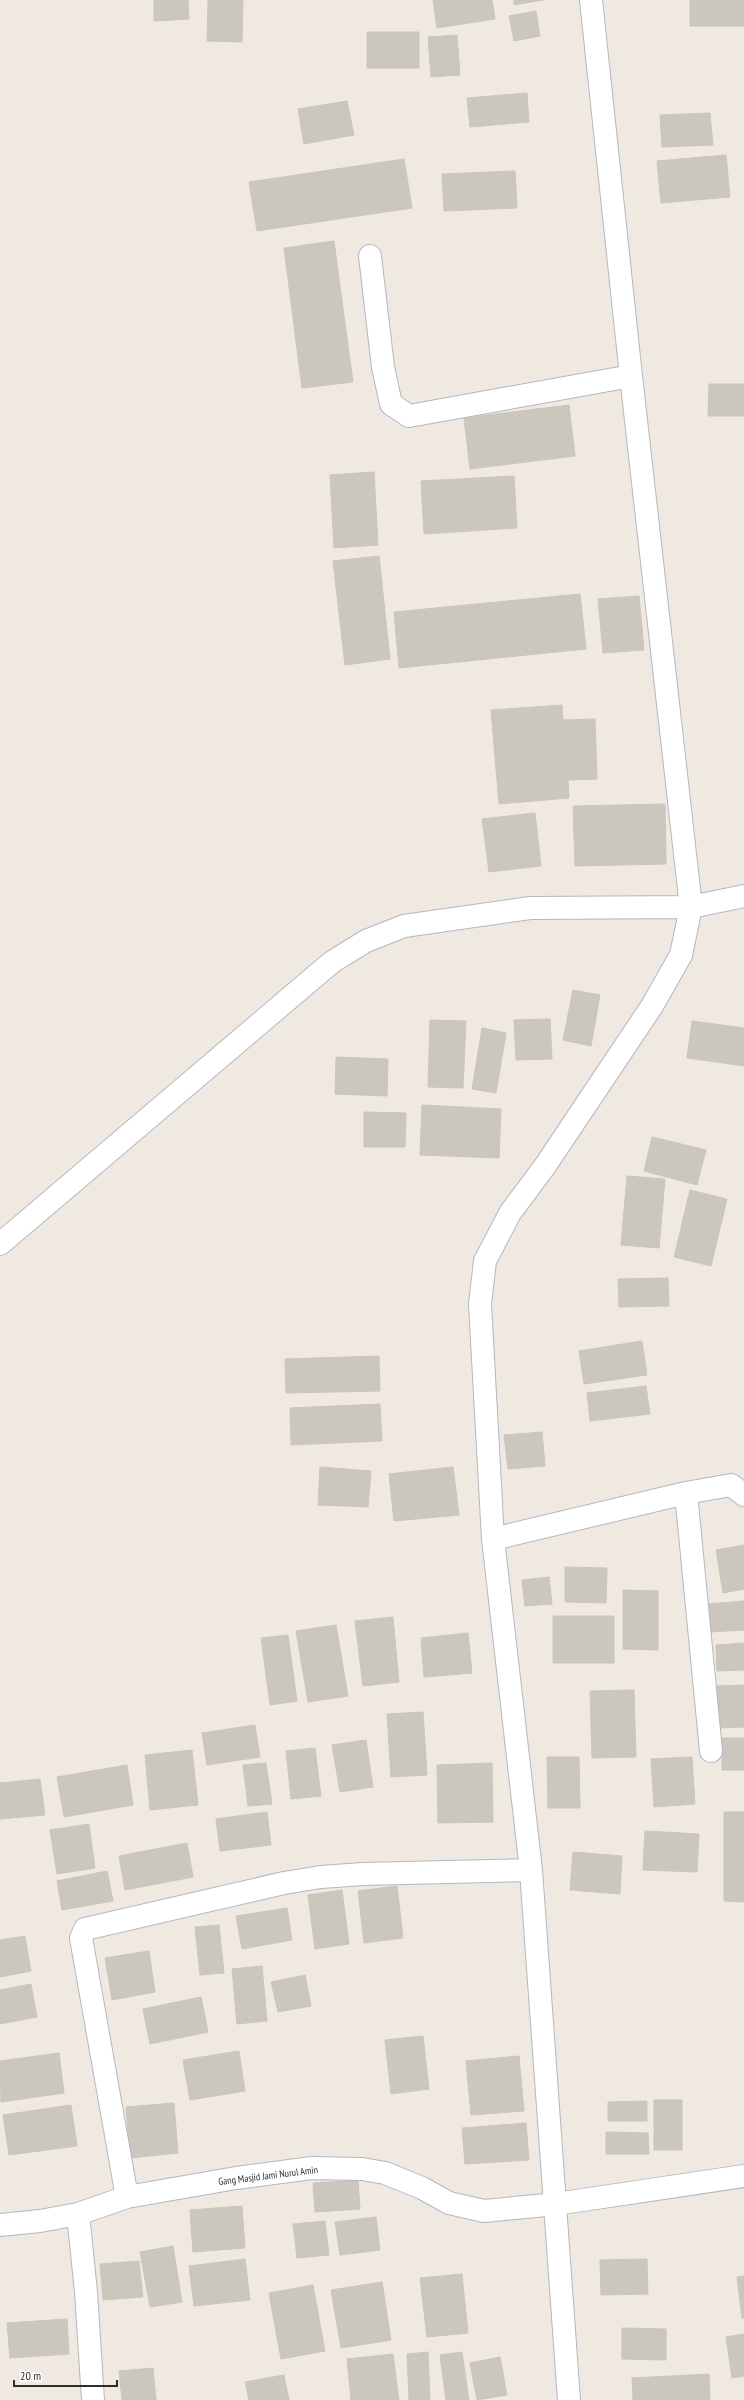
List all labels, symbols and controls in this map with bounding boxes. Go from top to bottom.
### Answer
street label: Gang Masjid Jami Nurul Amin [218,2163,319,2188]
scale bar [14,2362,117,2388]
text: 20 m [20,2368,41,2383]

